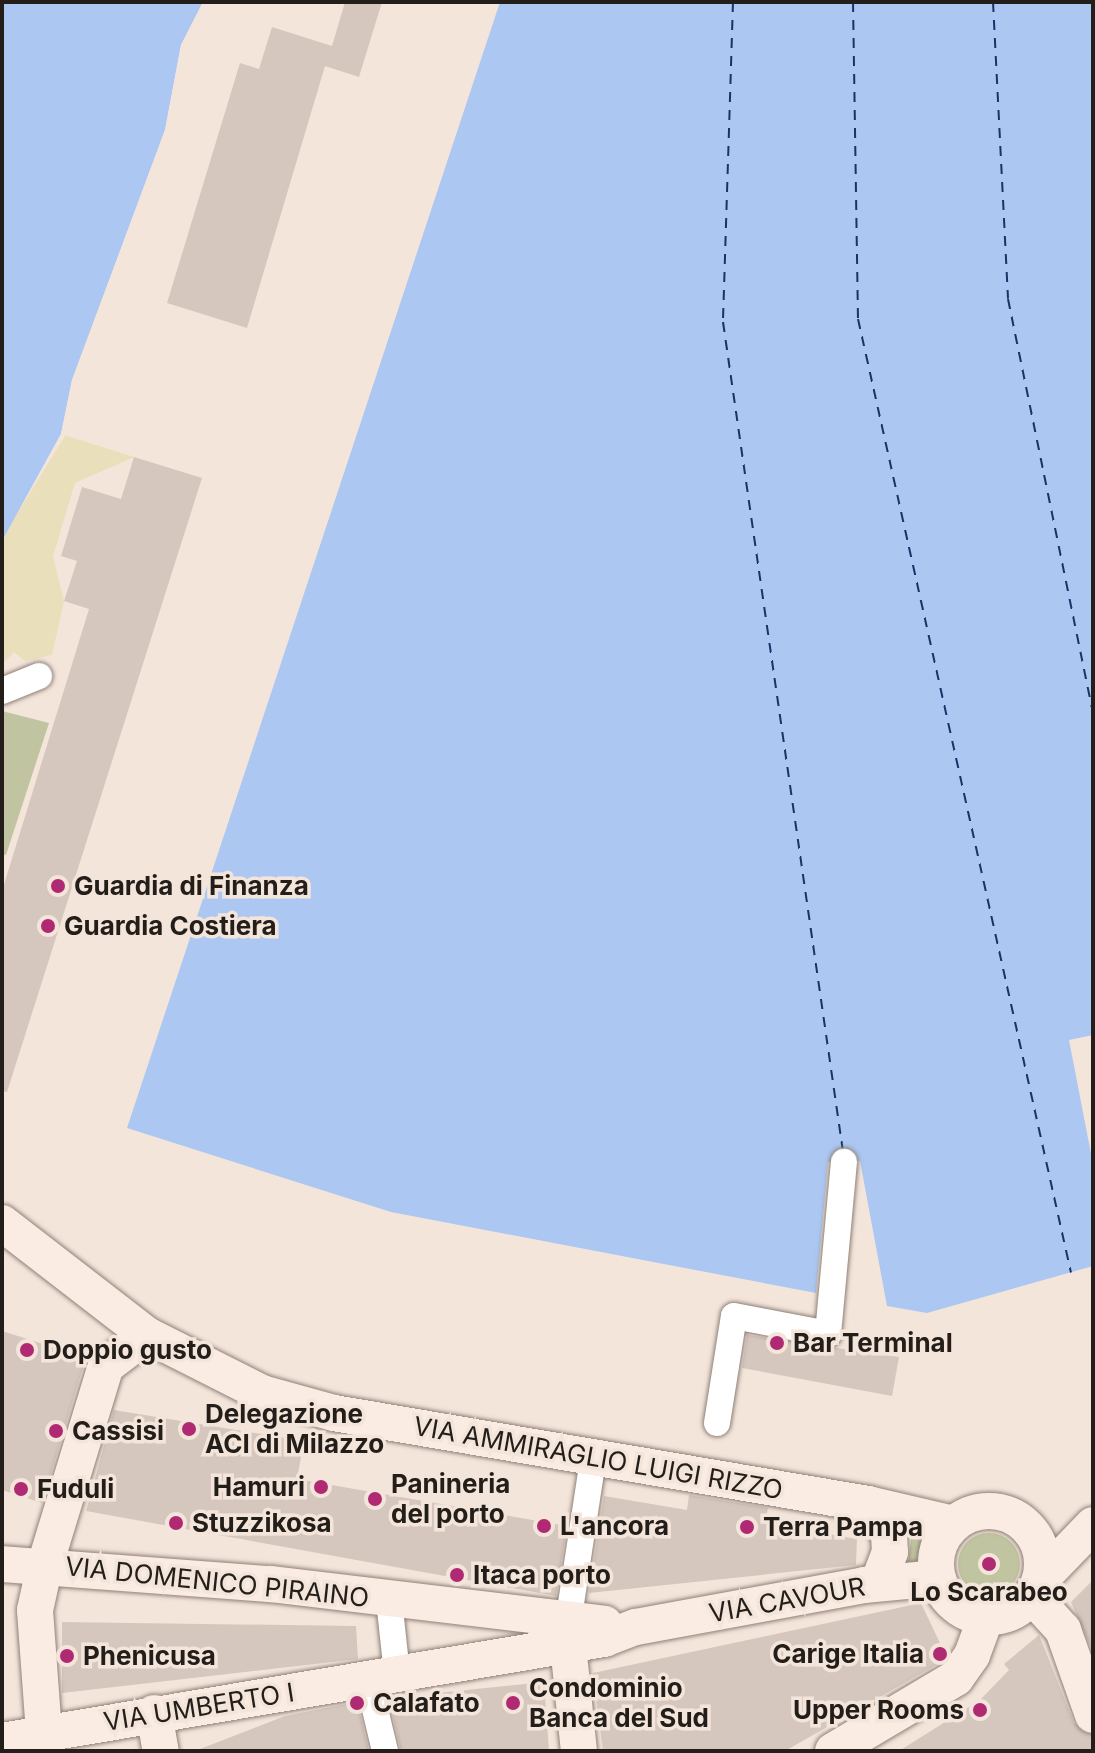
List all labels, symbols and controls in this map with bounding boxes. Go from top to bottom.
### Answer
place label: Guardia di Finanza [74,870,309,902]
marker: Guardia di Finanza [49,877,67,895]
place label: Guardia Costiera [64,910,277,942]
marker: Guardia Costiera [39,917,57,935]
place label: Bar Terminal [793,1327,953,1359]
place label: Doppio gusto [43,1334,212,1366]
marker: Bar Terminal [768,1334,786,1352]
marker: Doppio gusto [18,1341,36,1359]
place label: Delegazione ACI di Milazzo [205,1398,384,1460]
street label: VIA AMMIRAGLIO LUIGI RIZZO [411,1410,785,1506]
place label: Cassisi [72,1415,164,1447]
marker: Delegazione ACI di Milazzo [180,1420,198,1438]
marker: Cassisi [47,1422,65,1440]
place label: Panineria del porto [391,1468,510,1530]
place label: Hamuri [213,1471,305,1503]
place label: Fuduli [37,1473,114,1505]
marker: Hamuri [312,1478,330,1496]
marker: Fuduli [12,1480,30,1498]
marker: Panineria del porto [366,1490,384,1508]
place label: Stuzzikosa [192,1507,332,1539]
place label: L'ancora [560,1510,669,1542]
place label: Terra Pampa [763,1511,923,1543]
marker: Stuzzikosa [167,1514,185,1532]
marker: L'ancora [535,1517,553,1535]
marker: Terra Pampa [738,1518,756,1536]
street label: VIA DOMENICO PIRAINO [64,1551,370,1613]
marker: Lo Scarabeo [980,1555,998,1573]
place label: Itaca porto [473,1559,611,1591]
marker: Itaca porto [448,1566,466,1584]
street label: VIA CAVOUR [707,1571,867,1629]
place label: Lo Scarabeo [910,1576,1068,1608]
place label: Carige Italia [772,1638,924,1670]
place label: Phenicusa [83,1640,216,1672]
marker: Carige Italia [931,1645,949,1663]
marker: Phenicusa [58,1647,76,1665]
place label: Condominio Banca del Sud [529,1672,709,1734]
street label: VIA UMBERTO I [101,1677,297,1737]
place label: Calafato [373,1687,480,1719]
marker: Calafato [348,1694,366,1712]
marker: Condominio Banca del Sud [504,1694,522,1712]
place label: Upper Rooms [793,1694,964,1726]
marker: Upper Rooms [971,1701,989,1719]

